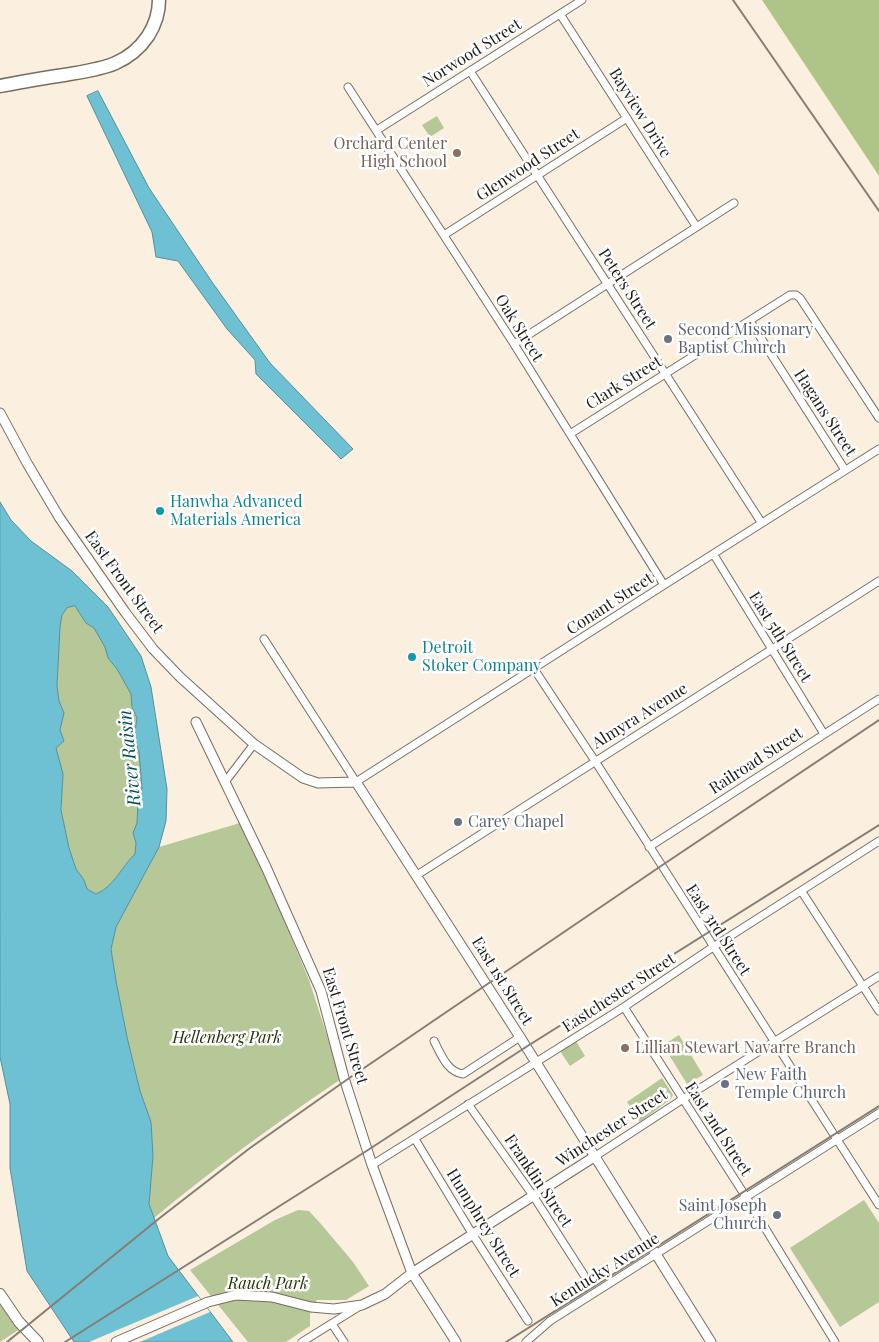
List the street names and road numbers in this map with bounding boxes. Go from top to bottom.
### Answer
street label: Norwood Street [419,15,525,91]
street label: Bayview Drive [605,65,675,161]
street label: Glenwood Street [473,125,583,205]
street label: Peters Street [594,245,660,333]
street label: Oak Street [491,291,547,365]
street label: Clark Street [582,352,666,414]
street label: Hagans Street [790,366,860,460]
street label: East Front Street [81,527,167,637]
street label: Conant Street [563,569,657,639]
street label: East 5th Street [745,588,815,686]
street label: Almyra Avenue [589,679,691,753]
street label: Railroad Street [706,724,806,798]
street label: East 3rd Street [681,881,755,979]
street label: East 1st Street [467,933,537,1029]
street label: Eastchester Street [559,949,679,1037]
street label: East Front Street [318,965,372,1087]
street label: East 2nd Street [681,1078,755,1180]
street label: Winchester Street [553,1085,671,1171]
street label: Franklin Street [500,1131,576,1231]
street label: Humphrey Street [442,1165,524,1281]
street label: Kentucky Avenue [547,1229,663,1311]

